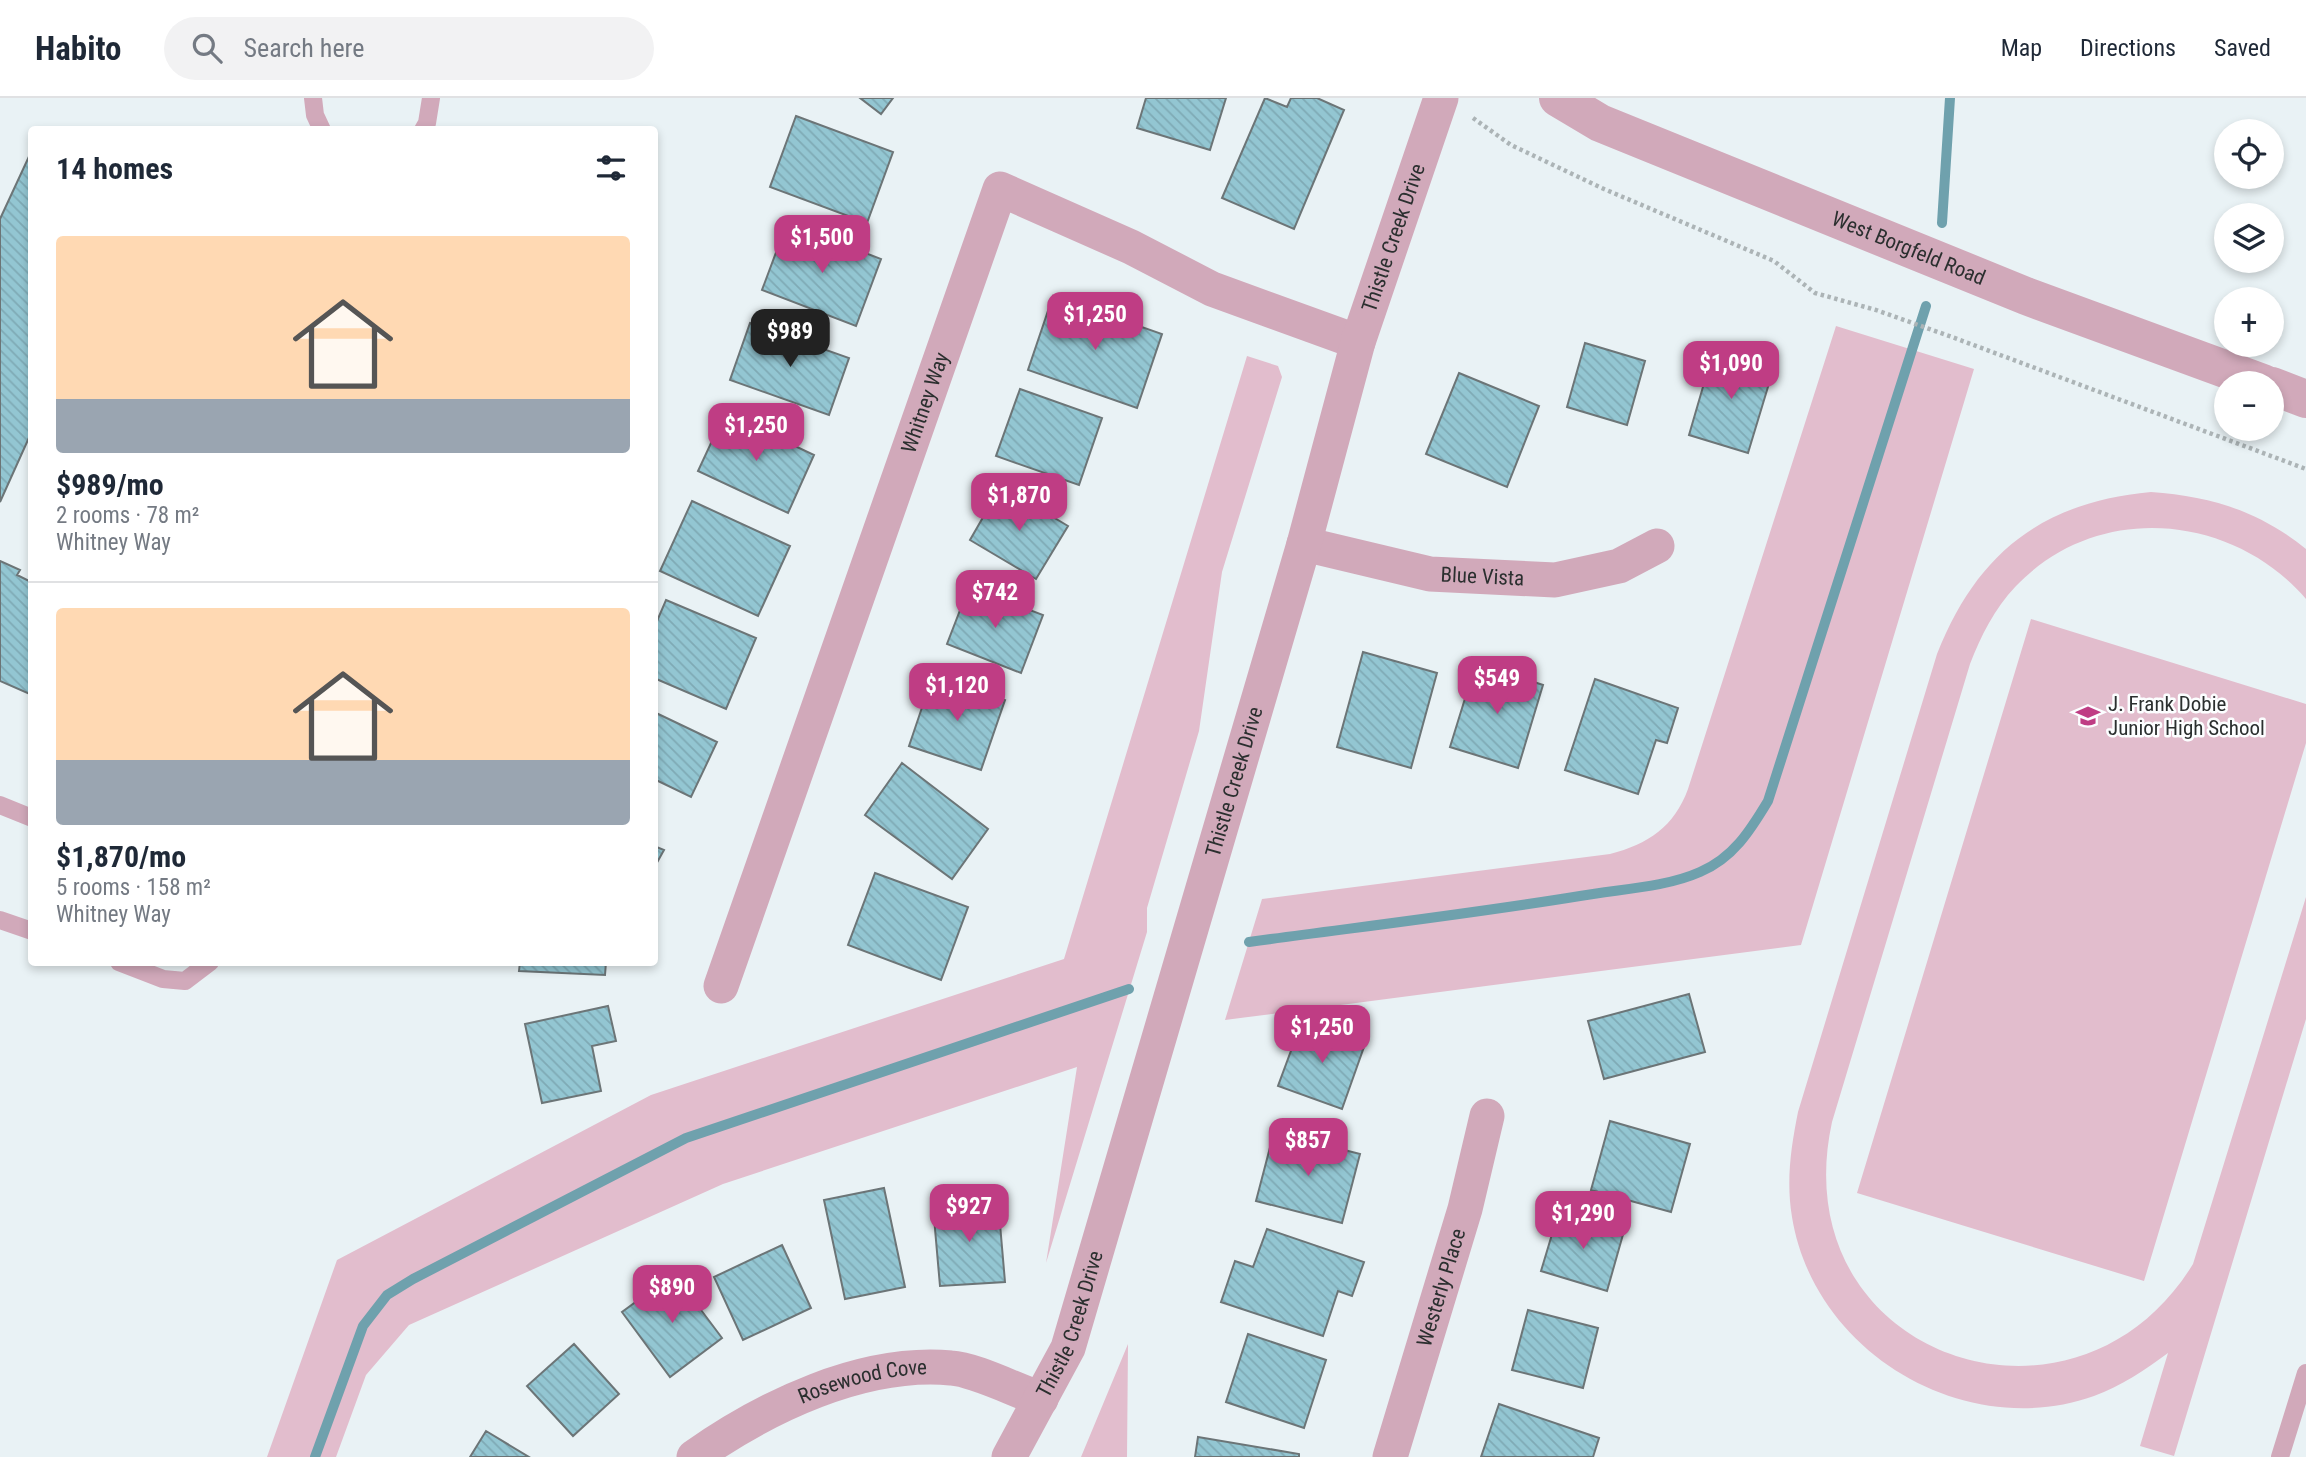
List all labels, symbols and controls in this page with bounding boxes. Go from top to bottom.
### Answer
search box [164,17,654,80]
text: Habito [35,29,122,68]
icon: search [188,29,226,67]
text: Search here [244,33,364,63]
text: Map [2001,34,2042,62]
text: Directions [2080,34,2176,62]
text: Saved [2214,34,2271,62]
map controls [2214,119,2284,441]
button: locate [2214,119,2284,189]
icon: filters [592,149,630,187]
text: 14 homes [56,151,173,186]
street label: Thistle Creek Drive [1357,160,1430,315]
button: layers [2214,203,2284,273]
street label: West Borgfeld Road [1828,207,1989,290]
pin: $1,500 [765,216,879,275]
text: $1,500 [790,224,854,251]
icon: home [280,281,406,407]
button: + [2214,287,2284,357]
pin: $1,250 [1038,292,1152,352]
text: $1,250 [1063,301,1127,328]
pin: $989 [749,310,831,369]
text: $989 [767,318,813,345]
pin: $1,090 [1674,342,1788,401]
street label: Whitney Way [897,349,954,456]
text: $1,090 [1699,350,1763,377]
button: − [2214,371,2284,441]
pin: $1,250 [699,404,813,463]
text: $1,250 [724,412,788,439]
text: $989/mo [56,467,164,502]
pin: $1,870 [962,474,1076,533]
text: $1,870 [987,482,1051,509]
text: 2 rooms · 78 m² [56,502,199,529]
text: Whitney Way [56,529,171,556]
street label: Blue Vista [1440,563,1525,591]
pin: $742 [954,570,1036,630]
text: $742 [972,579,1018,606]
icon: home [280,653,406,779]
pin: $549 [1456,656,1538,716]
pin: $1,120 [900,664,1014,723]
text: $549 [1474,665,1520,692]
text: $1,120 [925,672,989,699]
place label: J. Frank Dobie Junior High School [2108,692,2265,740]
school or university icon: J. Frank Dobie Junior High School [2074,702,2102,730]
street label: Thistle Creek Drive [1201,704,1268,860]
text: $1,870/mo [56,839,186,874]
text: 5 rooms · 158 m² [56,874,211,901]
text: Whitney Way [56,901,171,928]
pin: $1,250 [1265,1006,1379,1065]
text: $1,250 [1290,1014,1354,1041]
pin: $857 [1267,1118,1349,1178]
text: $857 [1285,1127,1331,1154]
pin: $927 [928,1184,1010,1244]
pin: $1,290 [1526,1192,1640,1251]
text: $927 [946,1193,992,1220]
text: $1,290 [1551,1200,1615,1227]
street label: Westerly Place [1412,1226,1470,1349]
street label: Thistle Creek Drive [1031,1248,1108,1402]
pin: $890 [631,1266,713,1325]
text: $890 [649,1274,695,1301]
street label: Rosewood Cove [794,1355,927,1409]

